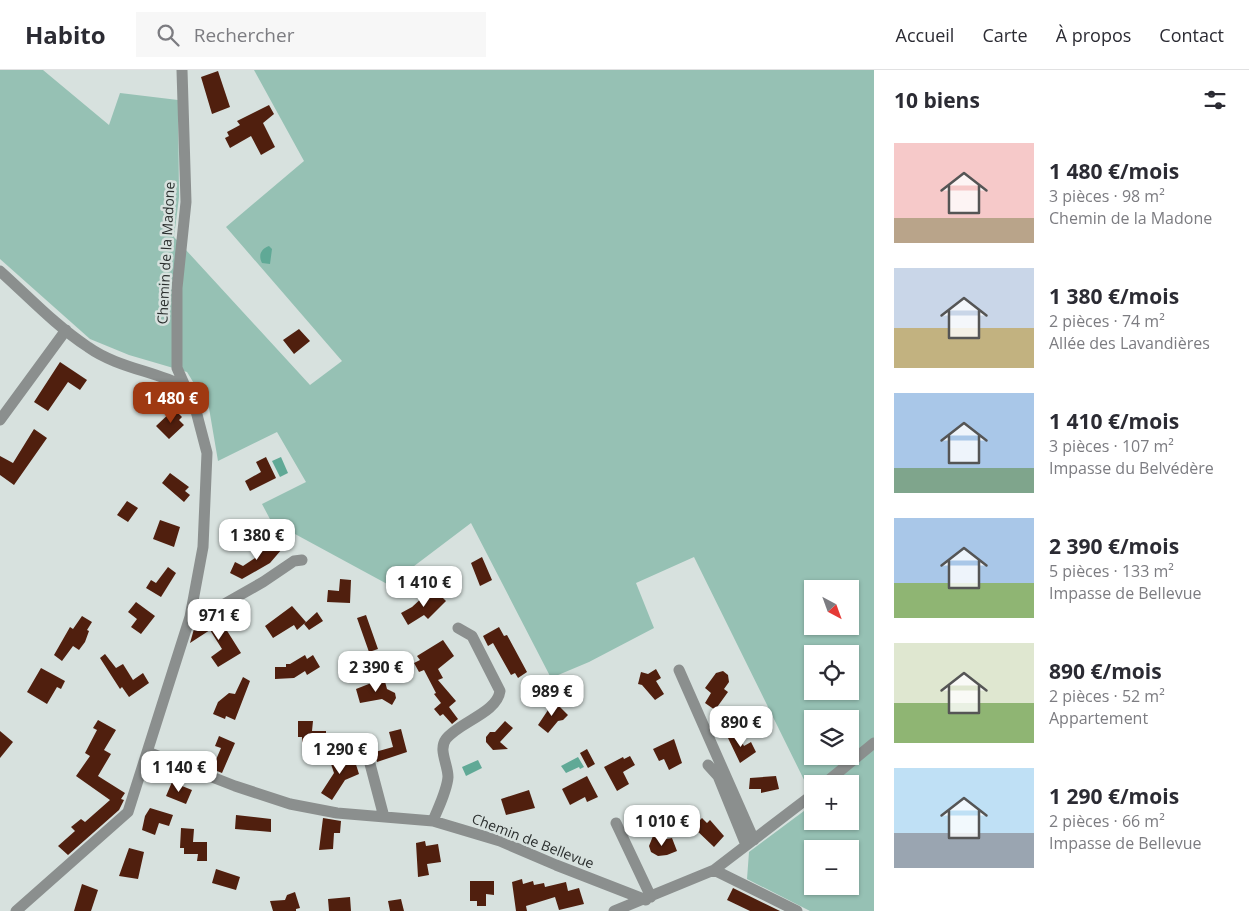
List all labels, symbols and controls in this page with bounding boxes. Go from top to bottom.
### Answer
search box [136,12,486,57]
text: Habito [25,18,106,51]
icon: search [154,21,182,49]
text: Rechercher [194,22,294,48]
text: Accueil [896,23,954,47]
text: Carte [982,23,1028,47]
text: À propos [1056,23,1131,47]
text: Contact [1159,23,1224,47]
text: 10 biens [894,86,980,114]
icon: filters [1201,86,1229,114]
text: 1 480 €/mois [1049,157,1179,185]
icon: home [934,163,994,223]
street label: Chemin de la Madone [152,181,179,325]
text: 3 pièces · 98 m² [1049,185,1165,207]
text: Chemin de la Madone [1049,207,1212,229]
text: 1 380 €/mois [1049,282,1179,310]
icon: home [934,288,994,348]
text: 2 pièces · 74 m² [1049,310,1165,332]
text: Allée des Lavandières [1049,332,1210,354]
pin: 1 480 € [125,382,217,424]
text: 1 480 € [144,387,198,409]
text: 1 410 €/mois [1049,407,1179,435]
icon: home [934,413,994,473]
text: 3 pièces · 107 m² [1049,435,1174,457]
text: Impasse du Belvédère [1049,457,1214,479]
pin: 1 380 € [211,518,303,561]
text: 1 380 € [230,524,284,546]
text: 2 390 €/mois [1049,532,1179,560]
icon: home [934,538,994,598]
text: 5 pièces · 133 m² [1049,560,1174,582]
pin: 1 410 € [378,566,470,608]
text: 1 410 € [397,571,451,593]
north arrow [804,580,859,635]
map controls [804,580,859,895]
text: Impasse de Bellevue [1049,582,1201,604]
pin: 971 € [184,598,254,641]
text: 971 € [199,604,239,626]
button: locate [804,645,859,700]
pin: 2 390 € [330,650,422,693]
text: 2 390 € [349,656,403,678]
text: 890 €/mois [1049,657,1162,685]
icon: home [934,663,994,723]
pin: 989 € [517,674,587,717]
text: 989 € [532,680,572,702]
text: 2 pièces · 52 m² [1049,685,1165,707]
pin: 890 € [706,706,776,748]
text: Appartement [1049,707,1148,729]
button: layers [804,710,859,765]
text: 890 € [721,711,761,733]
pin: 1 290 € [294,732,386,775]
text: 1 290 € [313,738,367,760]
pin: 1 140 € [133,750,225,793]
text: 1 140 € [152,756,206,778]
button: + [804,775,859,830]
text: 1 290 €/mois [1049,782,1179,810]
icon: home [934,788,994,848]
pin: 1 010 € [616,804,708,847]
street label: Chemin de Bellevue [469,808,597,873]
text: 1 010 € [635,810,689,832]
text: 2 pièces · 66 m² [1049,810,1165,832]
text: Impasse de Bellevue [1049,832,1201,854]
button: − [804,840,859,895]

